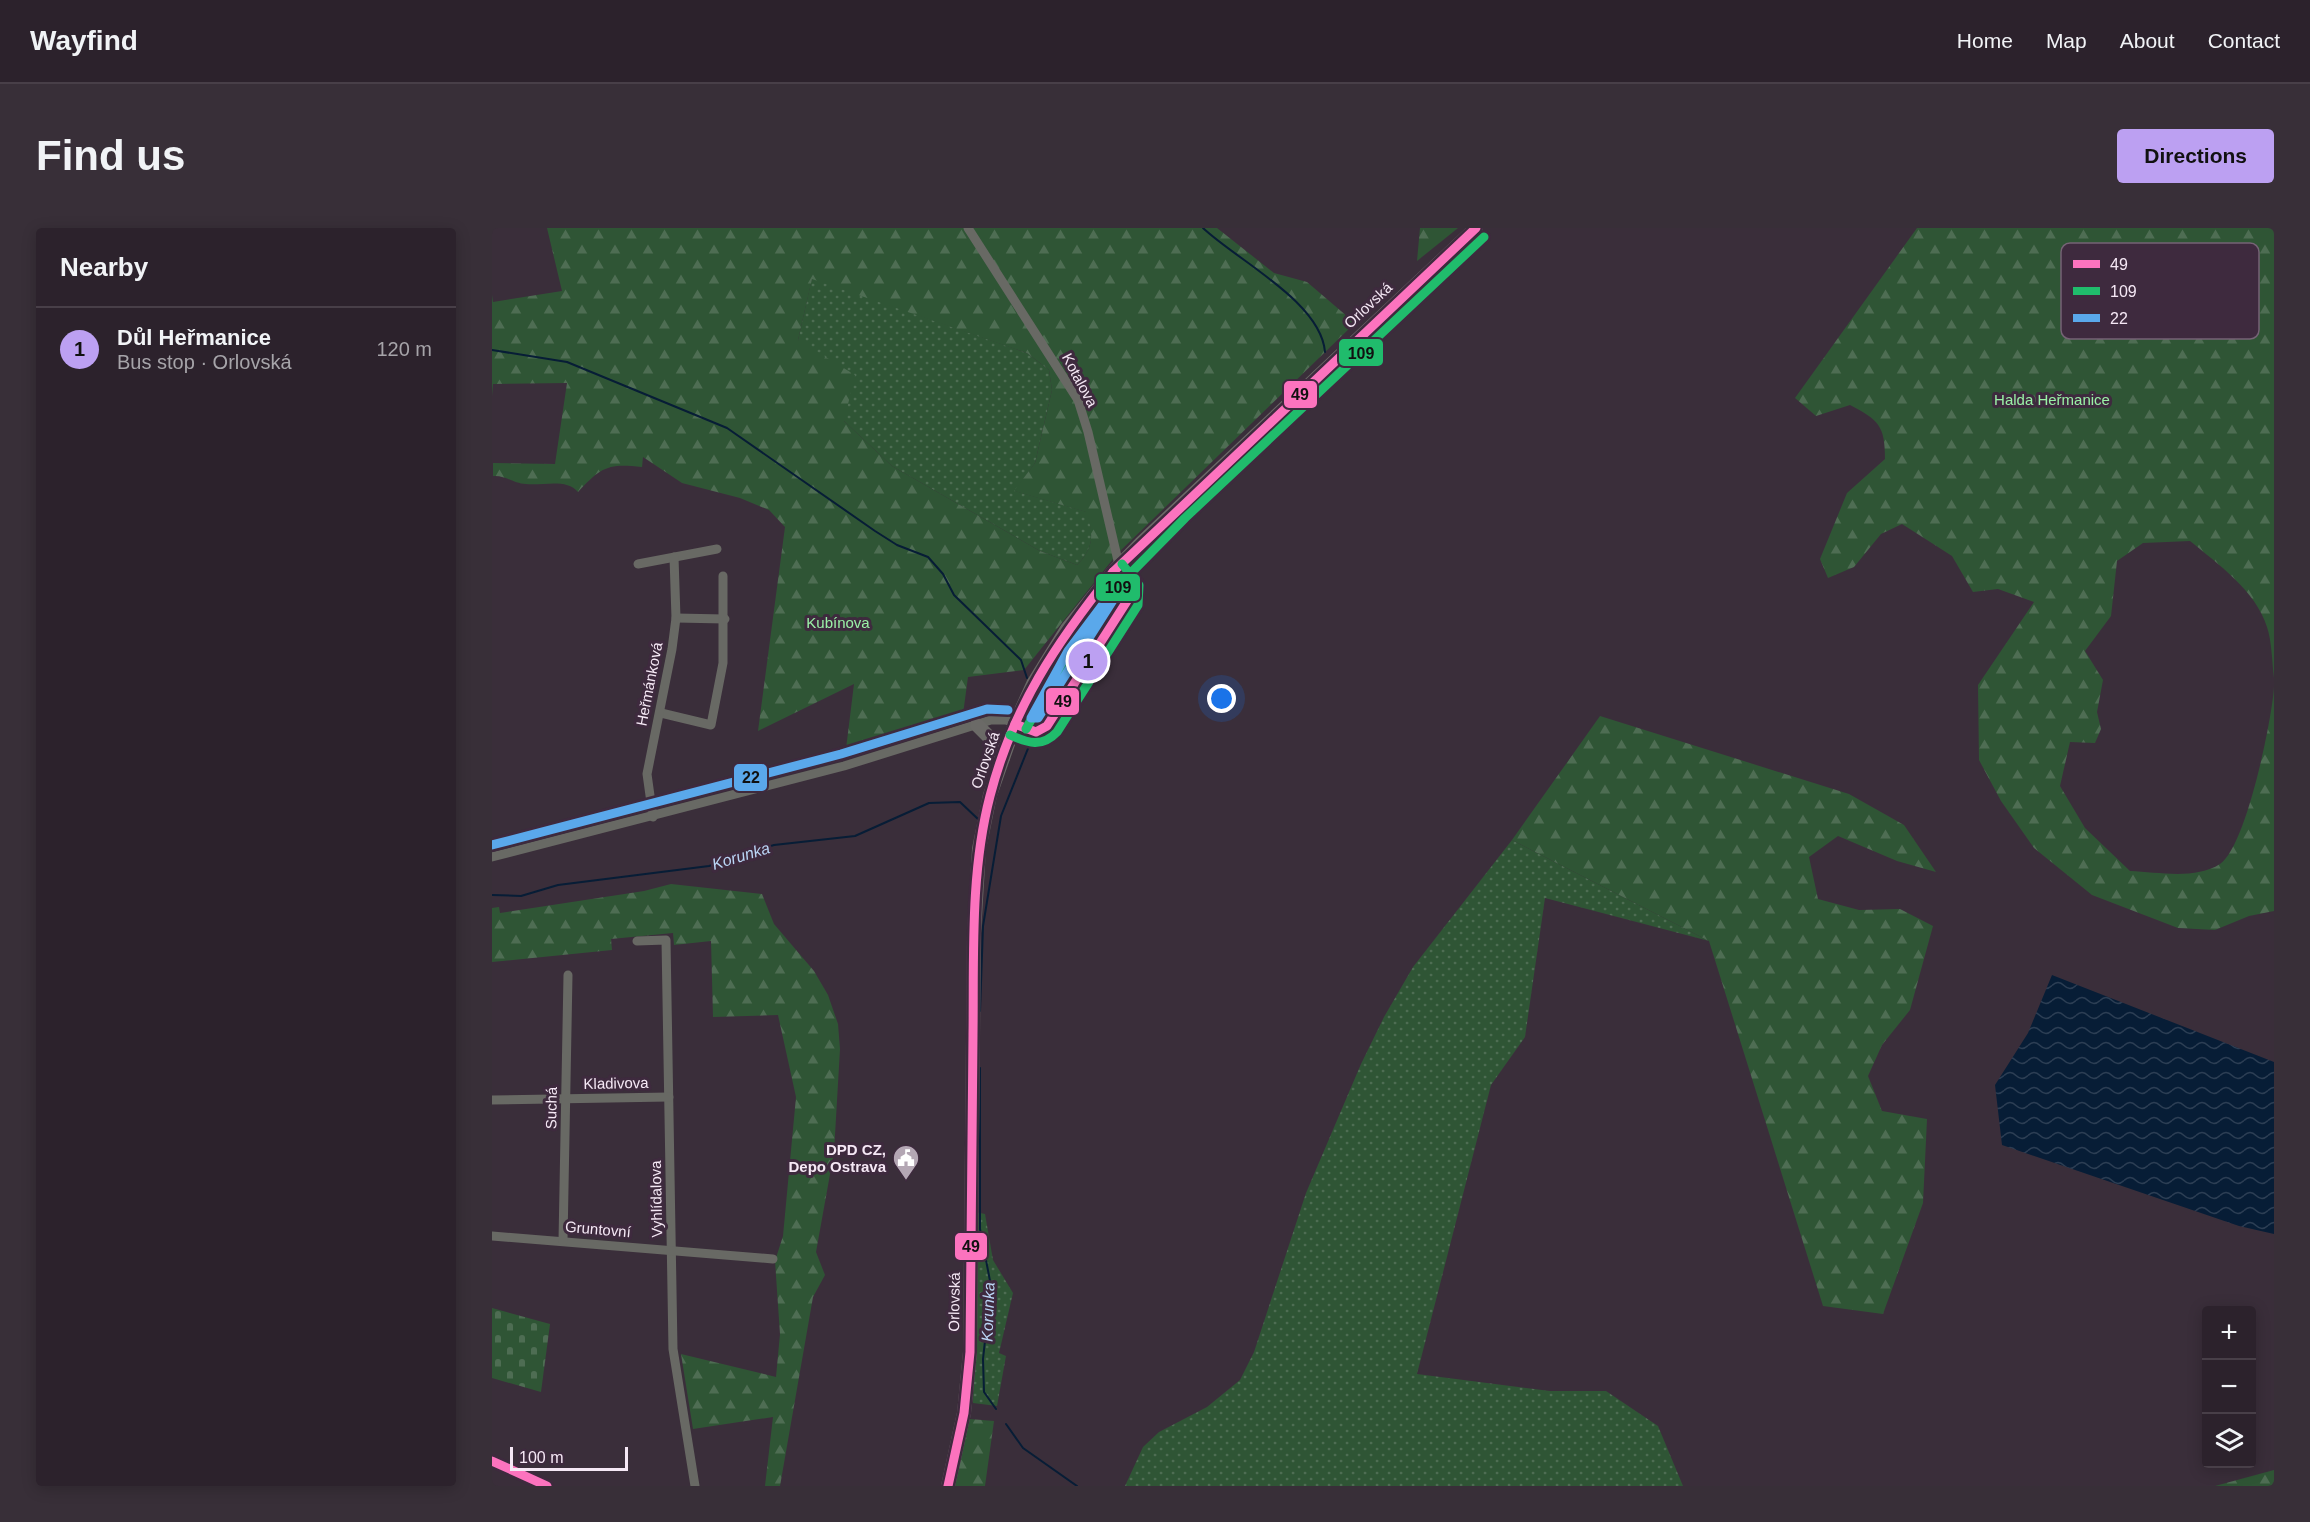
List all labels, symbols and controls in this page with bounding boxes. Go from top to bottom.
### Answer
text: Wayfind [30,25,138,56]
text: Home [1957,29,2013,52]
text: Map [2046,29,2087,52]
text: About [2120,29,2175,52]
text: Contact [2208,29,2280,52]
button: Directions [2117,129,2274,183]
text: Find us [36,132,185,179]
legend [2061,243,2259,339]
text: Nearby [60,252,148,282]
text: 49 [2110,256,2128,273]
street label: Orlovská [1341,278,1396,331]
text: 109 [2110,283,2137,300]
text: 22 [2110,310,2128,327]
text: Důl Heřmanice [117,325,271,350]
text: 1 [74,338,85,360]
text: 120 m [376,338,432,360]
line badge: 109 [1338,338,1384,367]
text: 109 [1348,345,1374,362]
street label: Kotalova [1059,350,1102,410]
text: Bus stop · Orlovská [117,351,292,373]
line badge: 49 [1283,380,1318,409]
text: 49 [1291,386,1309,403]
park label: Halda Heřmanice [1994,391,2110,408]
line badge: 109 [1095,573,1141,602]
text: 109 [1105,579,1131,596]
park label: Kubínova [806,614,870,631]
pin: 1 [1068,638,1108,684]
street label: Heřmánková [633,640,666,727]
your location [1207,684,1236,713]
line badge: 49 [1045,687,1080,716]
text: 49 [1054,693,1072,710]
street label: Orlovská [967,729,1003,791]
line badge: 22 [733,763,768,792]
text: 22 [742,769,760,786]
water label: Korunka [710,839,772,873]
street label: Kladivova [583,1074,649,1092]
street label: Suchá [542,1086,560,1129]
place label: DPD CZ, Depo Ostrava [788,1141,887,1175]
public building icon: DPD CZ, Depo Ostrava [891,1143,921,1181]
street label: Vyhlídalova [647,1160,665,1238]
street label: Gruntovní [564,1218,632,1240]
line badge: 49 [954,1232,988,1261]
text: 49 [962,1238,980,1255]
street label: Orlovská [945,1272,963,1332]
water label: Korunka [978,1282,998,1342]
map controls [2202,1306,2256,1468]
button: + [2202,1306,2256,1360]
button: − [2202,1360,2256,1414]
button: layers [2202,1414,2256,1468]
scale bar [510,1444,628,1472]
text: 100 m [519,1449,563,1466]

